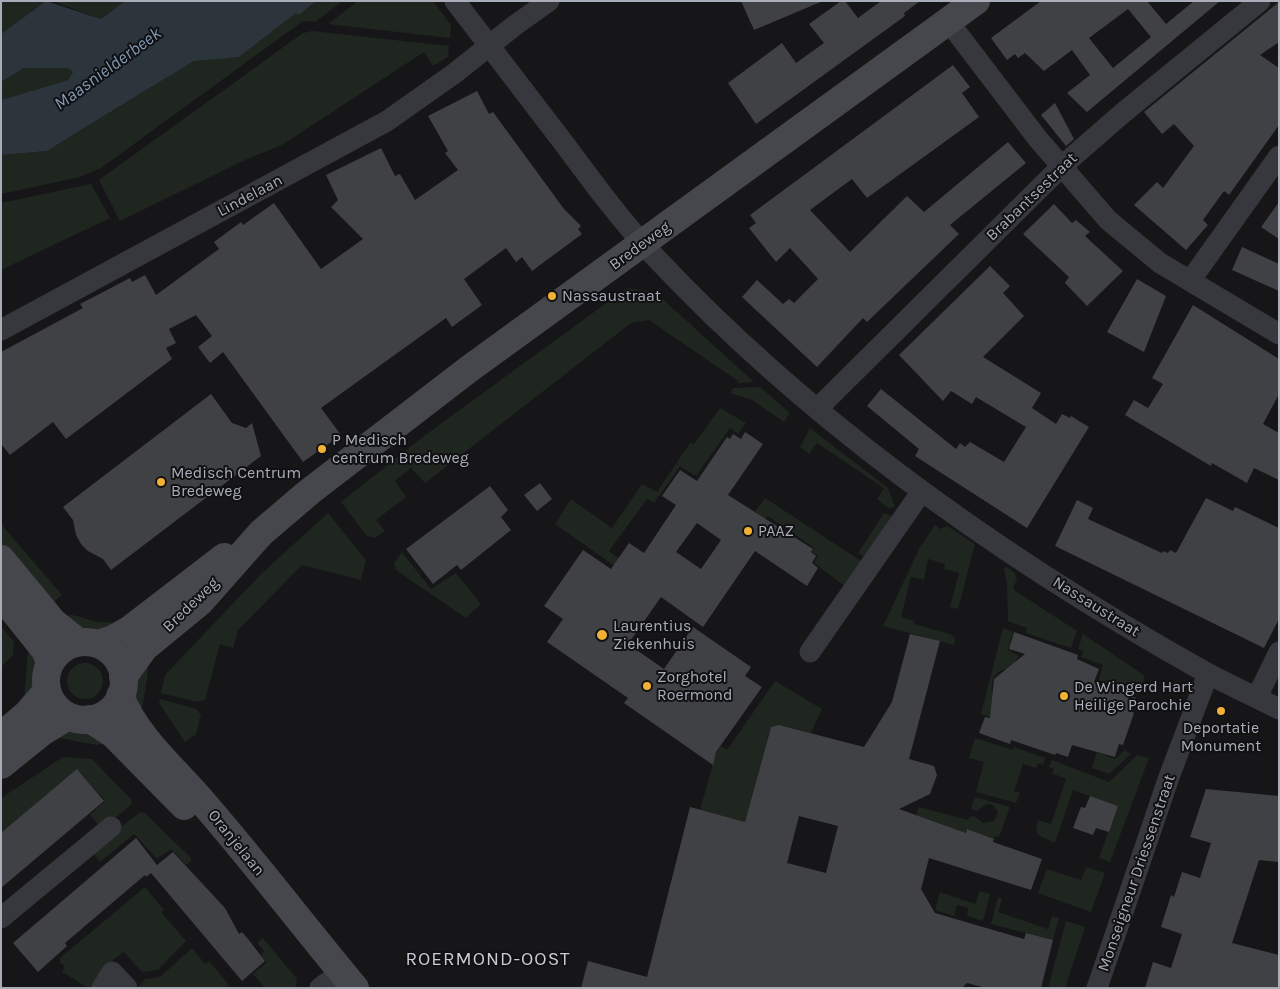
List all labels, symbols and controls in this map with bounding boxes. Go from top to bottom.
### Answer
water label: Maasnielderbeek [50,23,166,115]
street label: Brabantsestraat [983,149,1081,245]
street label: Lindelaan [214,171,286,221]
street label: Bredeweg [606,218,674,274]
place label: Nassaustraat [562,286,661,306]
marker: Nassaustraat [546,290,558,302]
place label: P Medisch centrum Bredeweg [332,430,469,468]
marker: P Medisch centrum Bredeweg [316,443,328,455]
place label: Medisch Centrum Bredeweg [171,463,301,501]
marker: Medisch Centrum Bredeweg [155,476,167,488]
place label: PAAZ [758,521,794,541]
marker: PAAZ [742,525,754,537]
street label: Nassaustraat [1049,573,1143,641]
street label: Bredeweg [159,574,223,636]
place label: Laurentius Ziekenhuis [613,616,695,654]
marker: Laurentius Ziekenhuis [595,628,609,642]
place label: Zorghotel Roermond [657,667,732,705]
place label: De Wingerd Hart Heilige Parochie [1074,677,1193,715]
marker: Zorghotel Roermond [641,680,653,692]
marker: De Wingerd Hart Heilige Parochie [1058,690,1070,702]
marker: Deportatie Monument [1215,705,1227,717]
place label: Deportatie Monument [1181,718,1261,756]
street label: Monseigneur Driessenstraat [1094,772,1180,974]
street label: Oranjelaan [204,806,268,880]
district label: ROERMOND-OOST [404,949,572,971]

